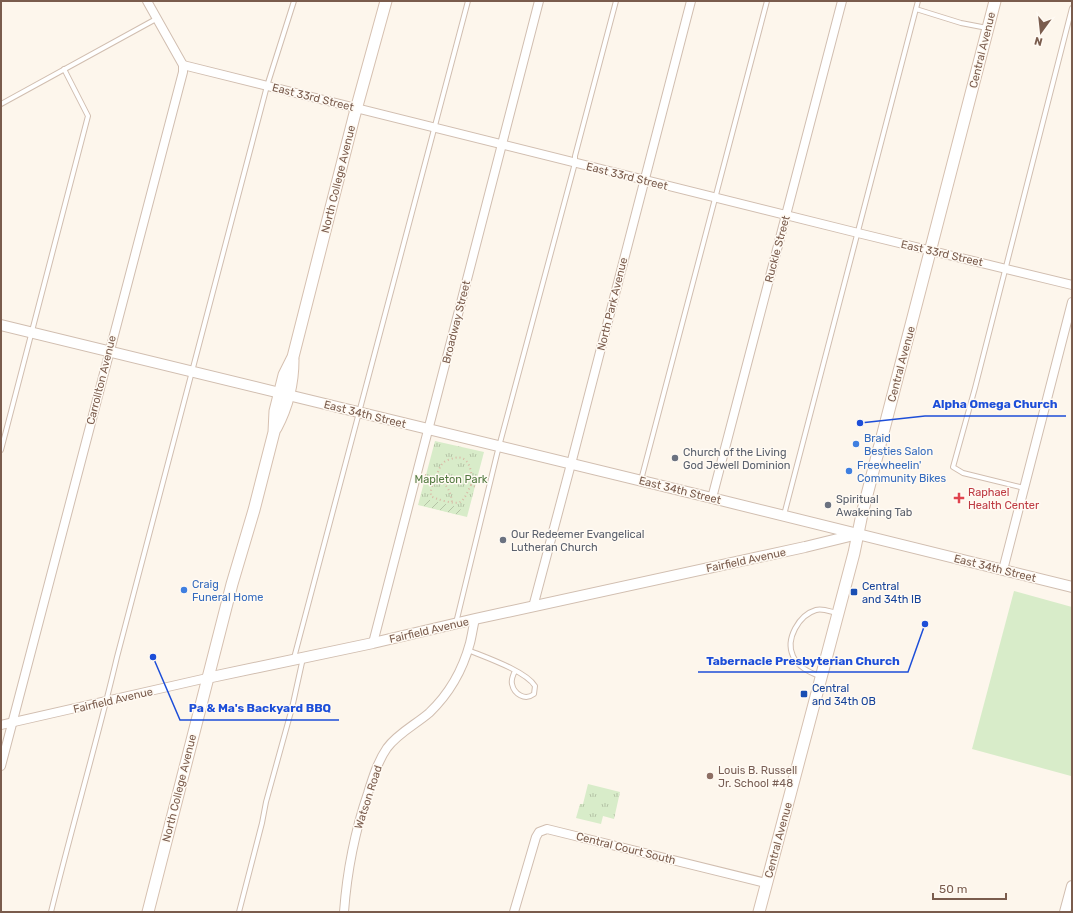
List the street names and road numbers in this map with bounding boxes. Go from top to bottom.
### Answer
street label: Central Avenue [967,11,998,90]
street label: East 33rd Street [271,81,356,114]
street label: North College Avenue [319,124,358,234]
street label: East 33rd Street [585,160,670,193]
street label: Ruckle Street [762,213,793,284]
street label: East 33rd Street [900,238,985,269]
street label: North Park Avenue [595,256,630,352]
street label: Broadway Street [440,279,473,365]
street label: Central Avenue [885,325,918,404]
street label: Carrollton Avenue [84,334,119,426]
street label: East 34th Street [322,398,408,431]
street label: East 34th Street [637,474,723,507]
street label: Fairfield Avenue [705,546,787,575]
street label: East 34th Street [952,552,1038,585]
street label: Fairfield Avenue [388,615,470,646]
street label: Fairfield Avenue [72,685,154,716]
street label: North College Avenue [160,733,199,843]
street label: Watson Road [352,764,385,831]
street label: Central Avenue [762,801,795,880]
street label: Central Court South [575,830,677,867]

